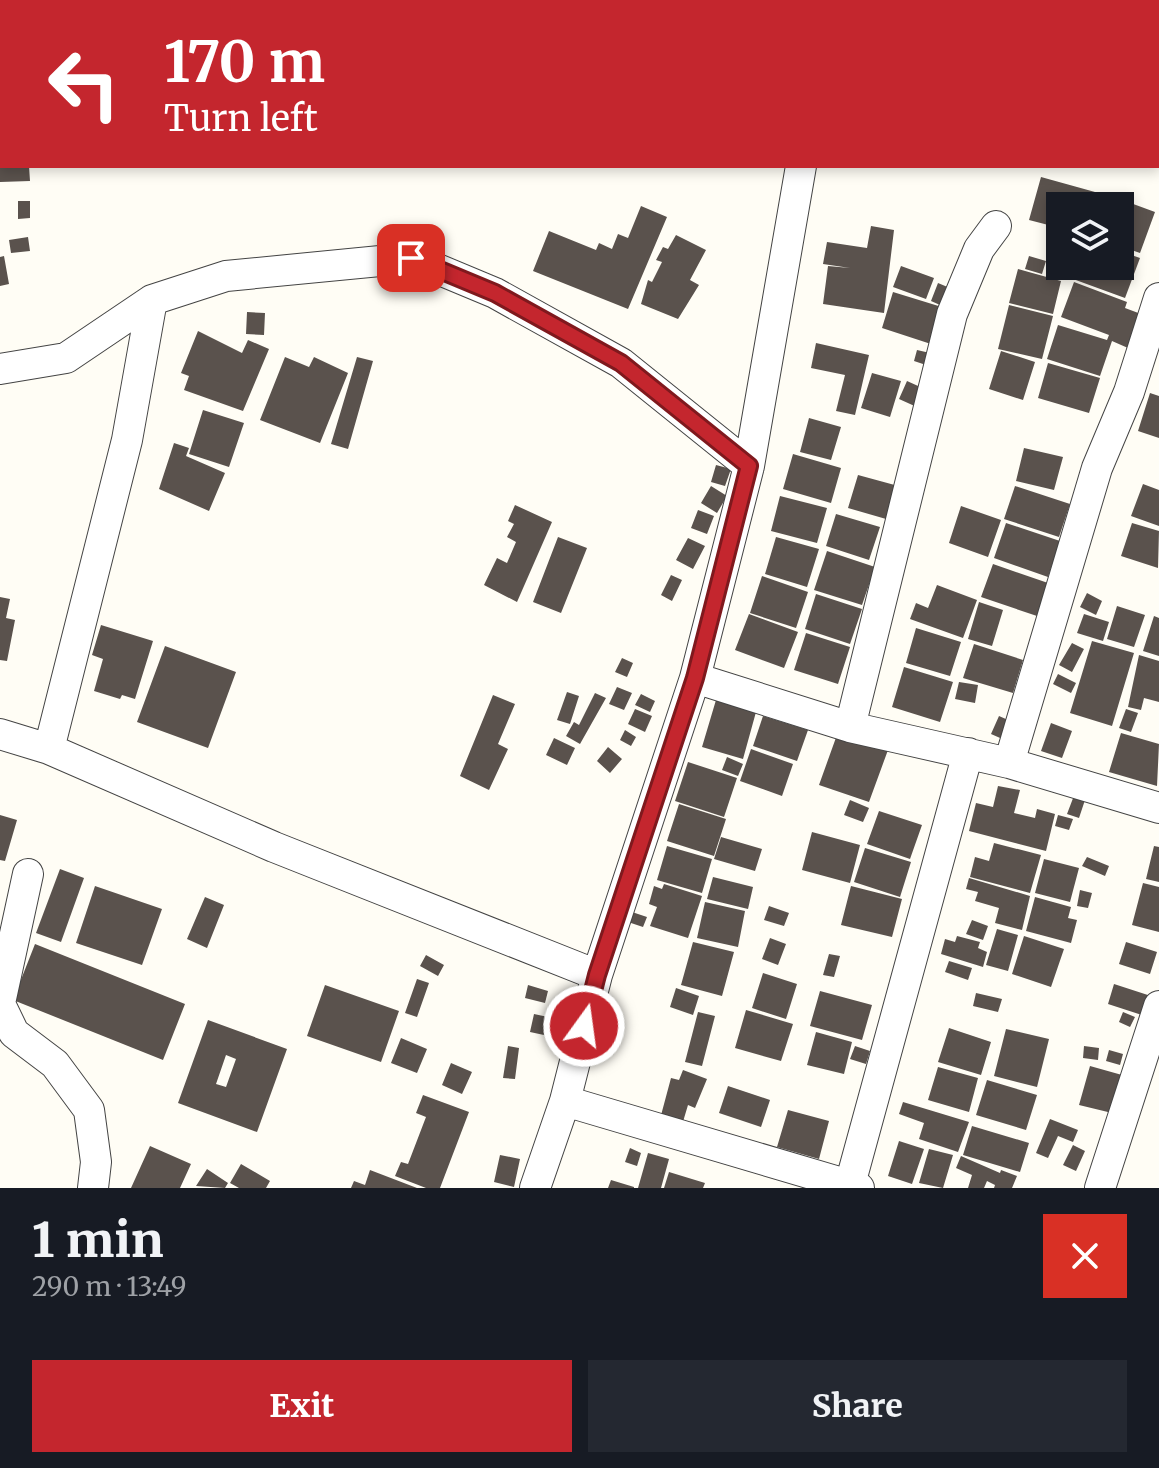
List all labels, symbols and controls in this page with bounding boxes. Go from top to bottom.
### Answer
text: 170 m [164,27,325,97]
icon: left [32,32,136,136]
text: Turn left [164,96,318,141]
map controls [1046,192,1134,280]
button: layers [1046,192,1134,280]
pin [377,224,445,292]
icon: arrive [389,236,433,280]
position arrow [542,984,626,1068]
text: 1 min [32,1210,164,1270]
button: close [1043,1214,1127,1298]
text: 290 m · 13:49 [32,1270,186,1303]
button: Exit [32,1360,572,1452]
button: Share [588,1360,1127,1452]

